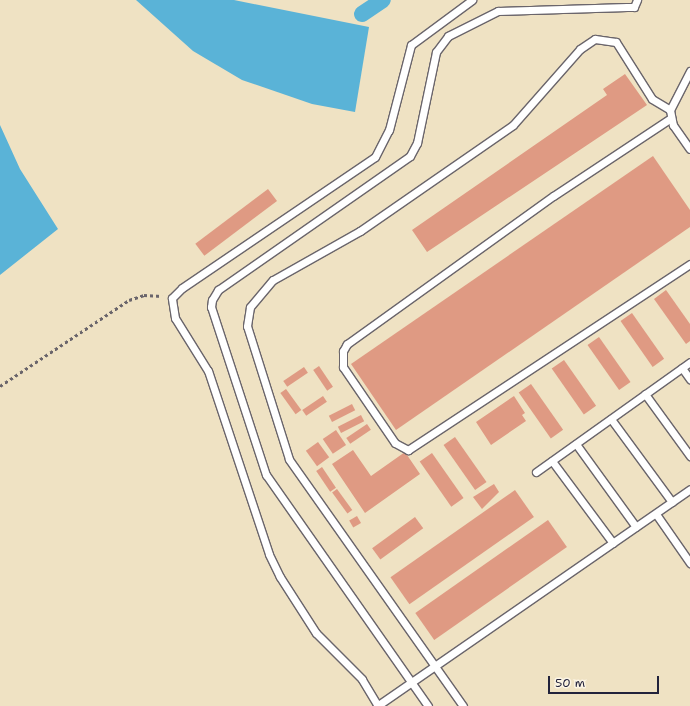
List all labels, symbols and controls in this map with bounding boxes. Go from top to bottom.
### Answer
scale bar [550,668,661,694]
text: 50 m [555,675,585,691]

